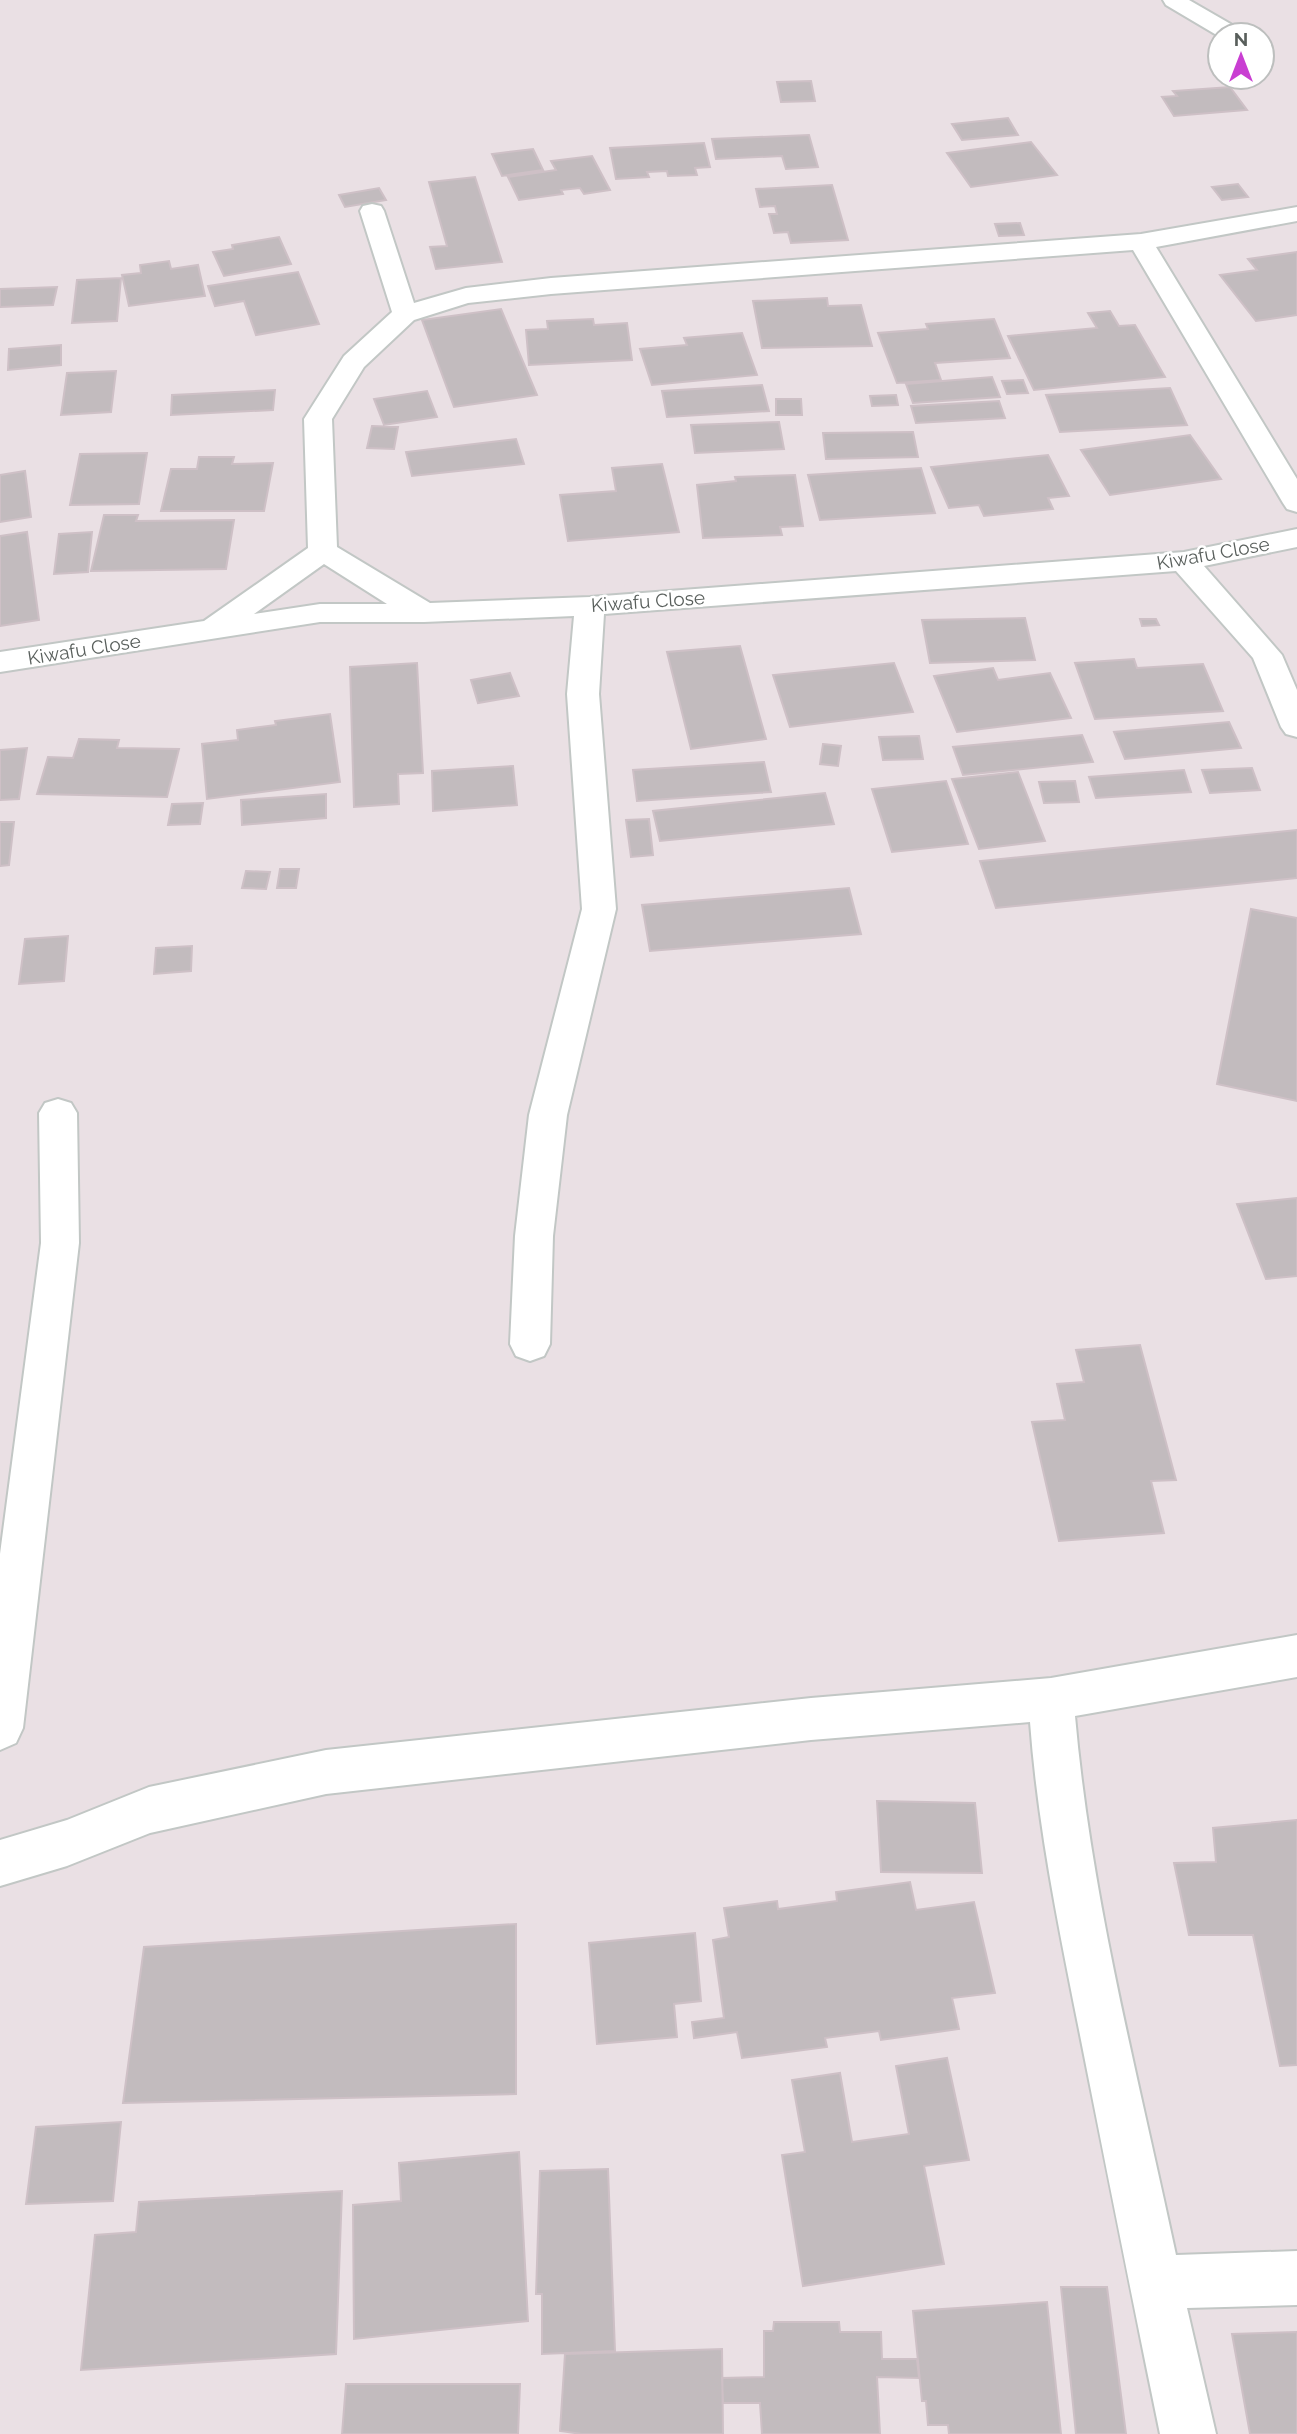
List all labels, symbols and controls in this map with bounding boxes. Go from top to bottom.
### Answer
north arrow [1206,21,1276,91]
text: N [1234,28,1248,50]
street label: Kiwafu Close [1155,532,1271,574]
street label: Kiwafu Close [590,586,706,616]
street label: Kiwafu Close [26,629,142,669]

